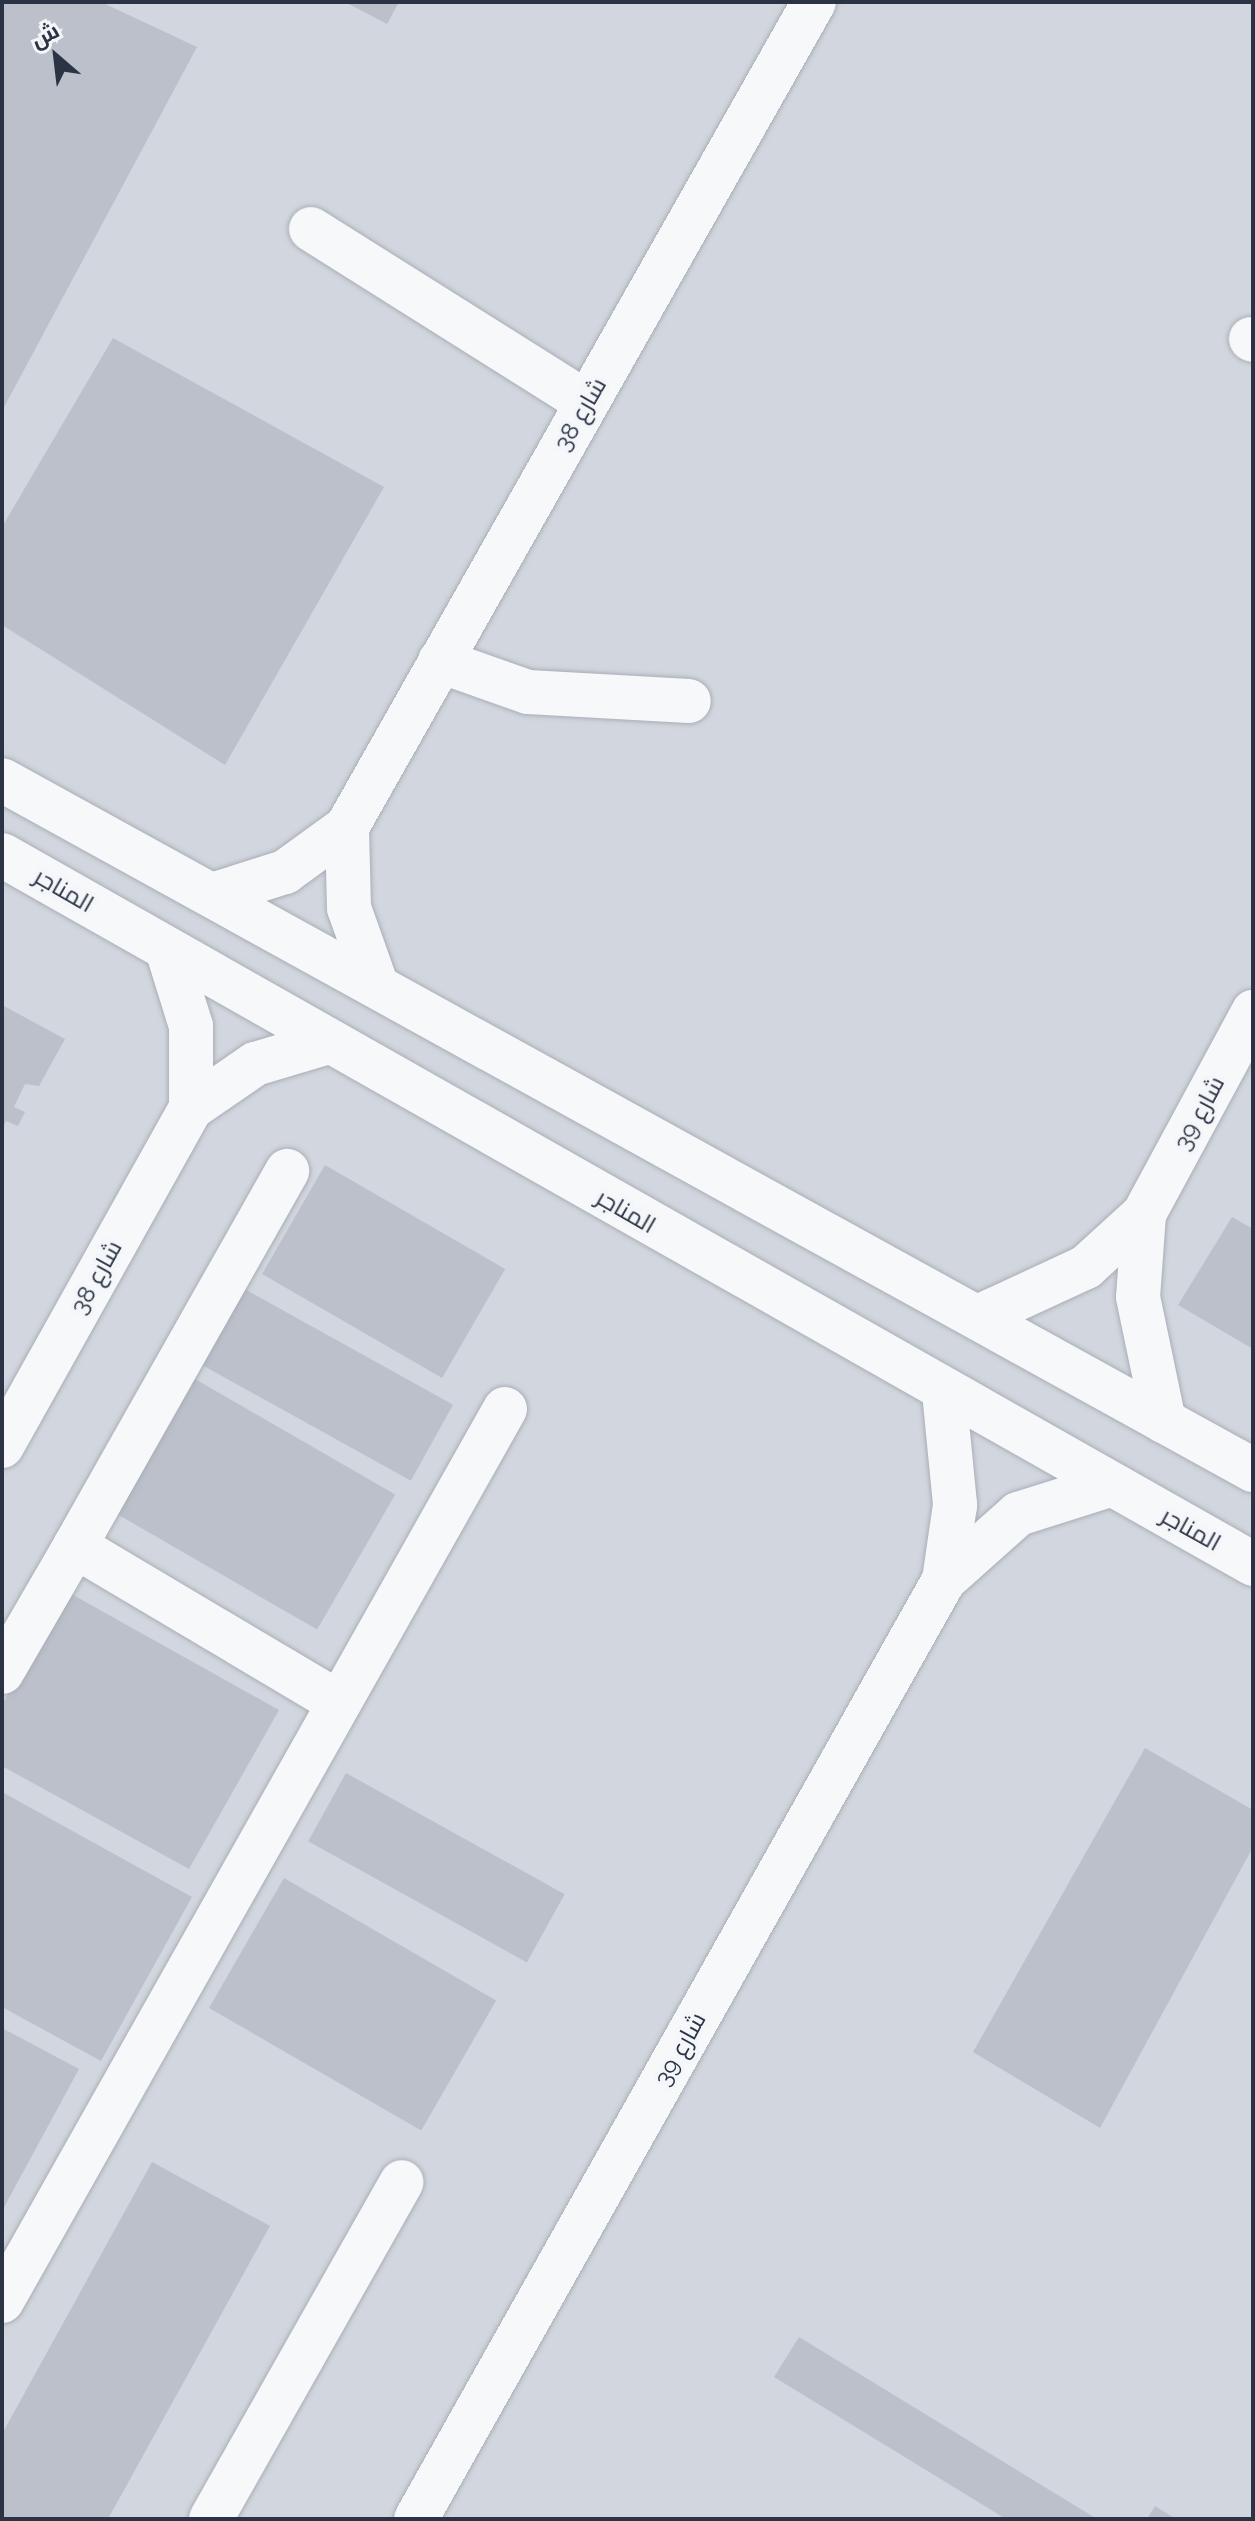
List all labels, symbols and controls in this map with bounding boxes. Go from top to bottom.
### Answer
north arrow [16,16,96,96]
text: ش [26,17,63,53]
street label: شارع 38 [548,372,612,456]
street label: المناجر [29,862,99,918]
street label: شارع 39 [1168,1071,1230,1155]
street label: المناجر [591,1183,661,1239]
street label: شارع 38 [64,1235,128,1319]
street label: المناجر [1156,1501,1226,1557]
street label: شارع 39 [648,2007,712,2091]

